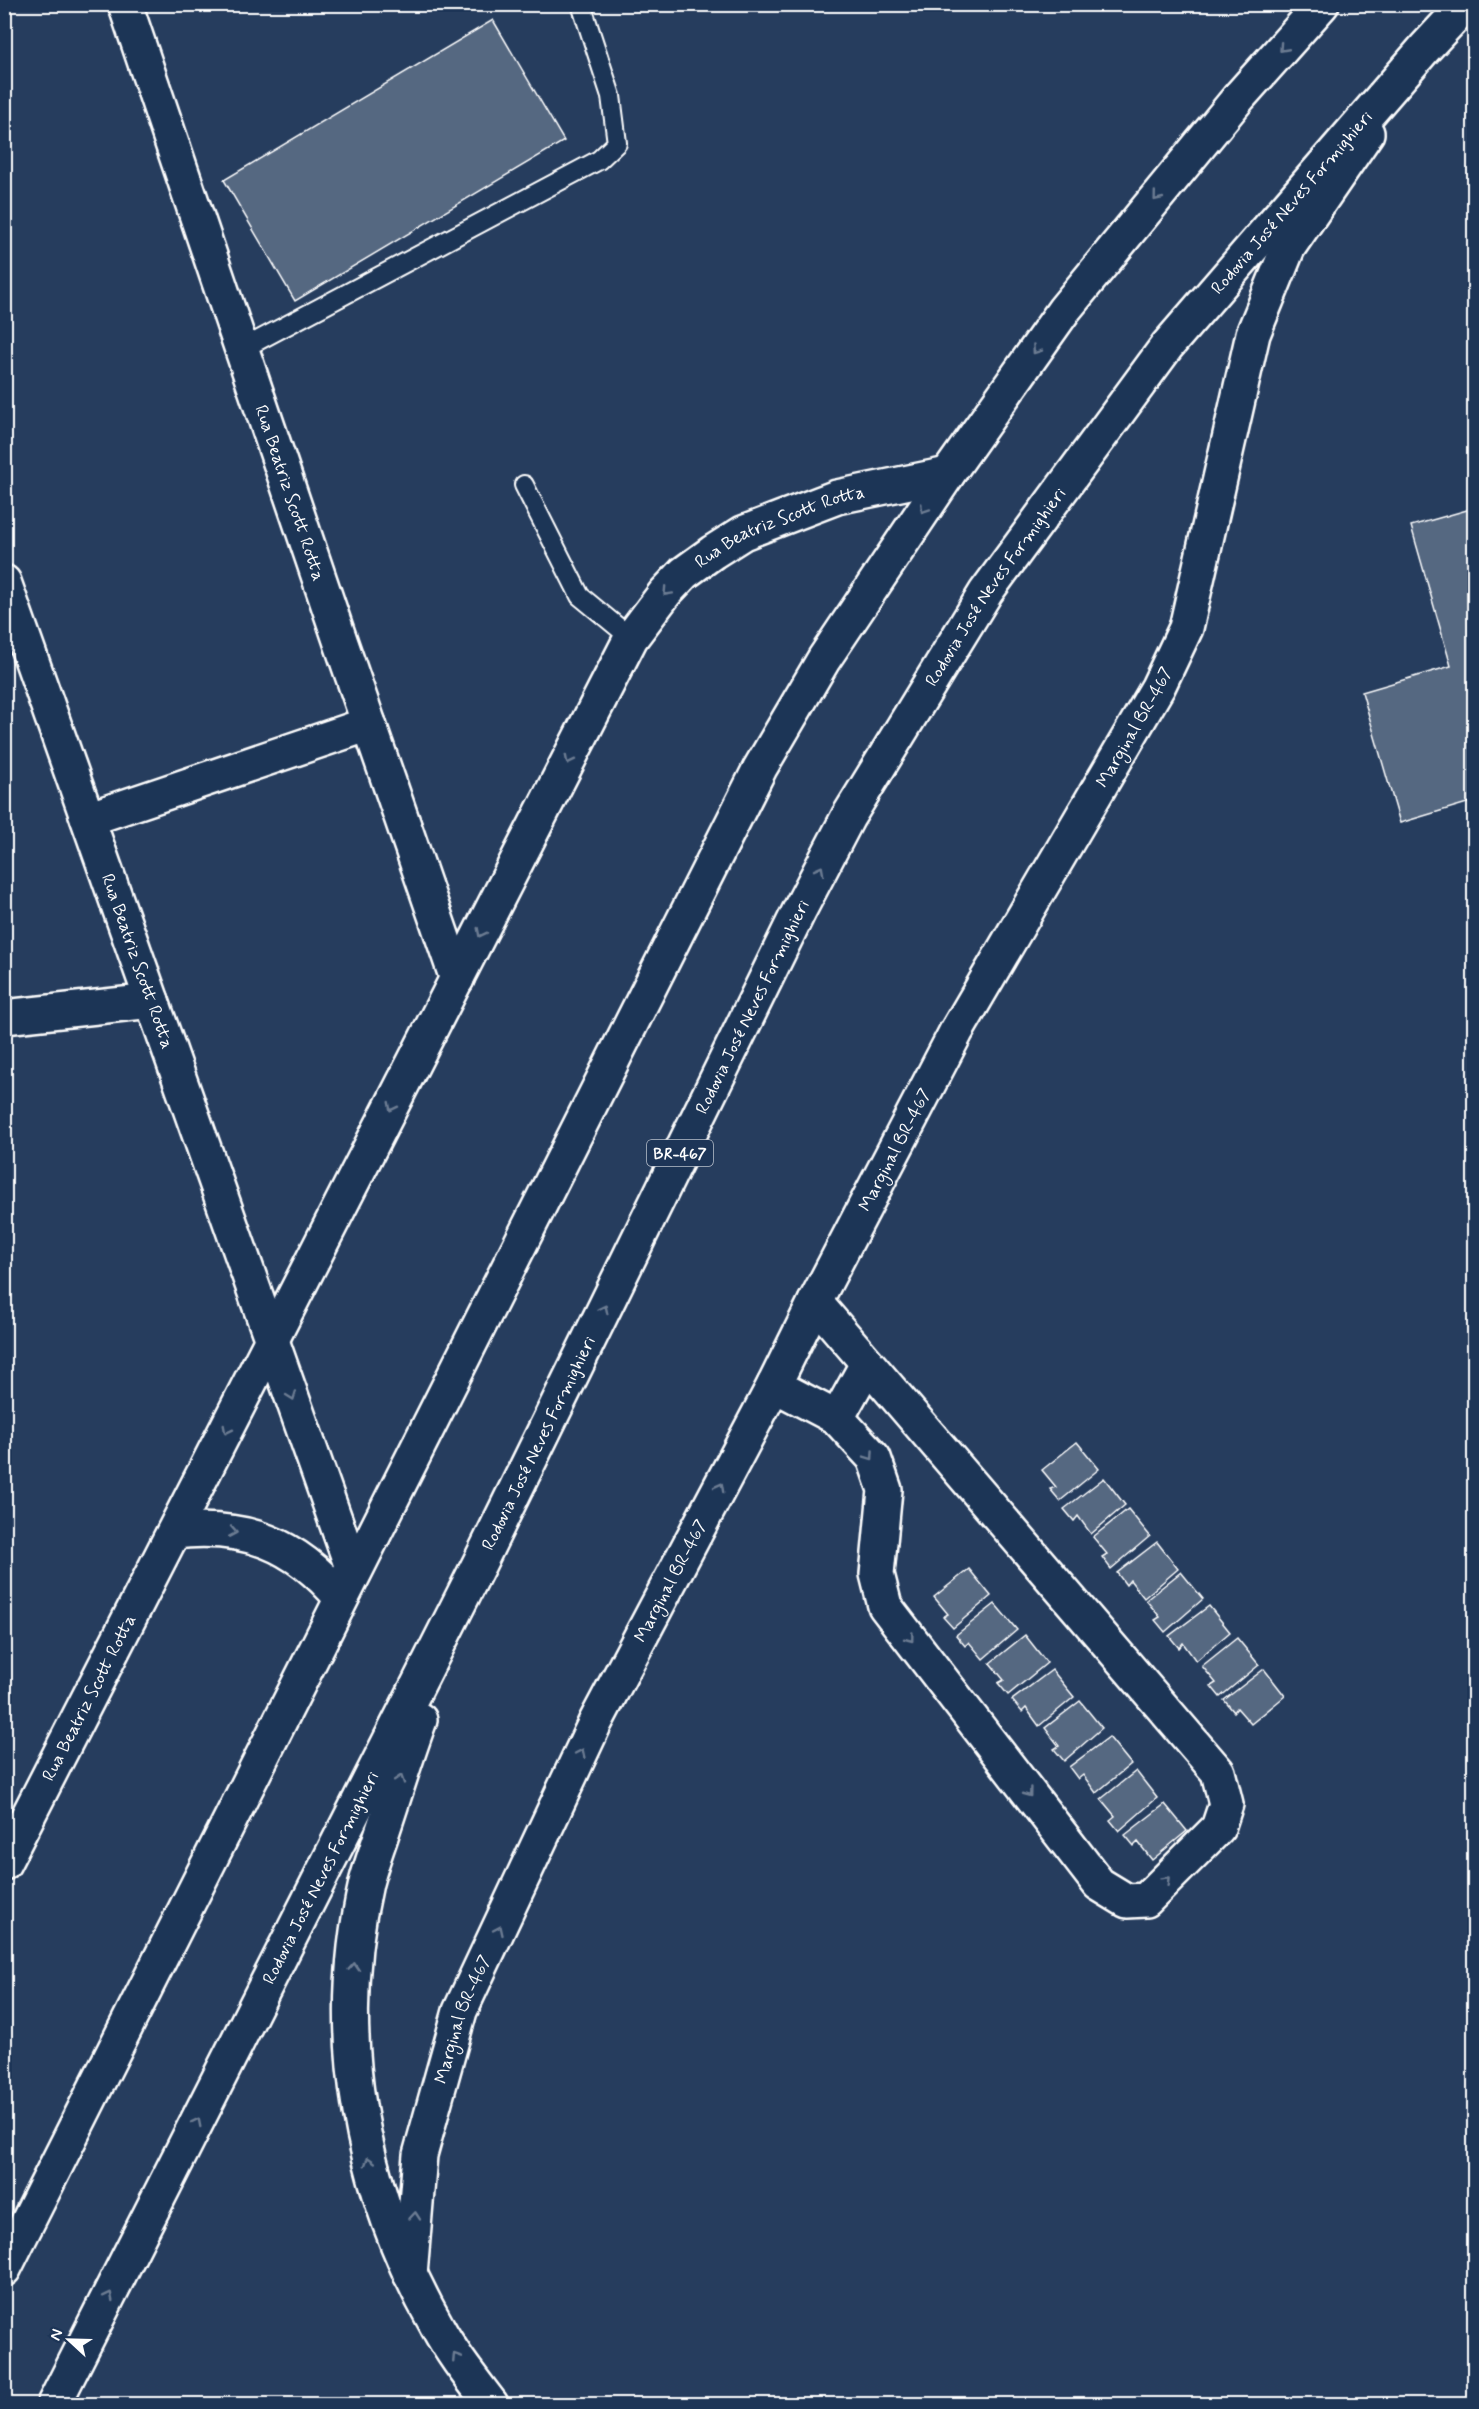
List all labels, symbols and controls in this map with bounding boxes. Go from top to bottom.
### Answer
one-way arrow [1279,41,1290,52]
street label: Rodovia José Neves Formighieri [1206,106,1378,300]
one-way arrow [1154,190,1165,201]
one-way arrow [1032,343,1043,354]
street label: Rua Beatriz Scott Rotta [248,402,330,584]
street label: Rua Beatriz Scott Rotta [690,481,867,574]
street label: Rodovia José Neves Formighieri [920,483,1072,691]
one-way arrow [921,503,932,514]
one-way arrow [663,585,674,595]
street label: Marginal BR-467 [1091,663,1179,792]
one-way arrow [565,753,577,764]
one-way arrow [813,866,824,877]
street label: Rua Beatriz Scott Rotta [95,870,179,1052]
street label: Rodovia José Neves Formighieri [690,896,816,1118]
one-way arrow [476,927,488,938]
street label: Marginal BR-467 [853,1084,938,1216]
one-way arrow [388,1101,399,1111]
road number: BR-467 [647,1140,713,1166]
one-way arrow [597,1305,608,1316]
street label: Rodovia José Neves Formighieri [477,1332,602,1555]
one-way arrow [285,1390,298,1401]
one-way arrow [222,1424,234,1435]
one-way arrow [863,1449,874,1460]
one-way arrow [713,1483,724,1493]
street label: Marginal BR-467 [629,1516,714,1647]
one-way arrow [227,1525,237,1538]
street label: Rua Beatriz Scott Rotta [37,1610,142,1785]
one-way arrow [902,1631,913,1642]
one-way arrow [574,1748,586,1759]
street label: Rodovia José Neves Formighieri [257,1767,385,1989]
one-way arrow [392,1774,405,1785]
one-way arrow [1021,1786,1032,1797]
one-way arrow [1158,1877,1169,1888]
one-way arrow [491,1925,503,1936]
street label: Marginal BR-467 [429,1951,498,2087]
one-way arrow [347,1963,360,1972]
one-way arrow [190,2118,201,2128]
one-way arrow [364,2156,377,2166]
one-way arrow [408,2211,421,2220]
one-way arrow [102,2292,113,2302]
north arrow [39,2310,99,2370]
text: N [45,2326,68,2344]
one-way arrow [453,2353,464,2364]

